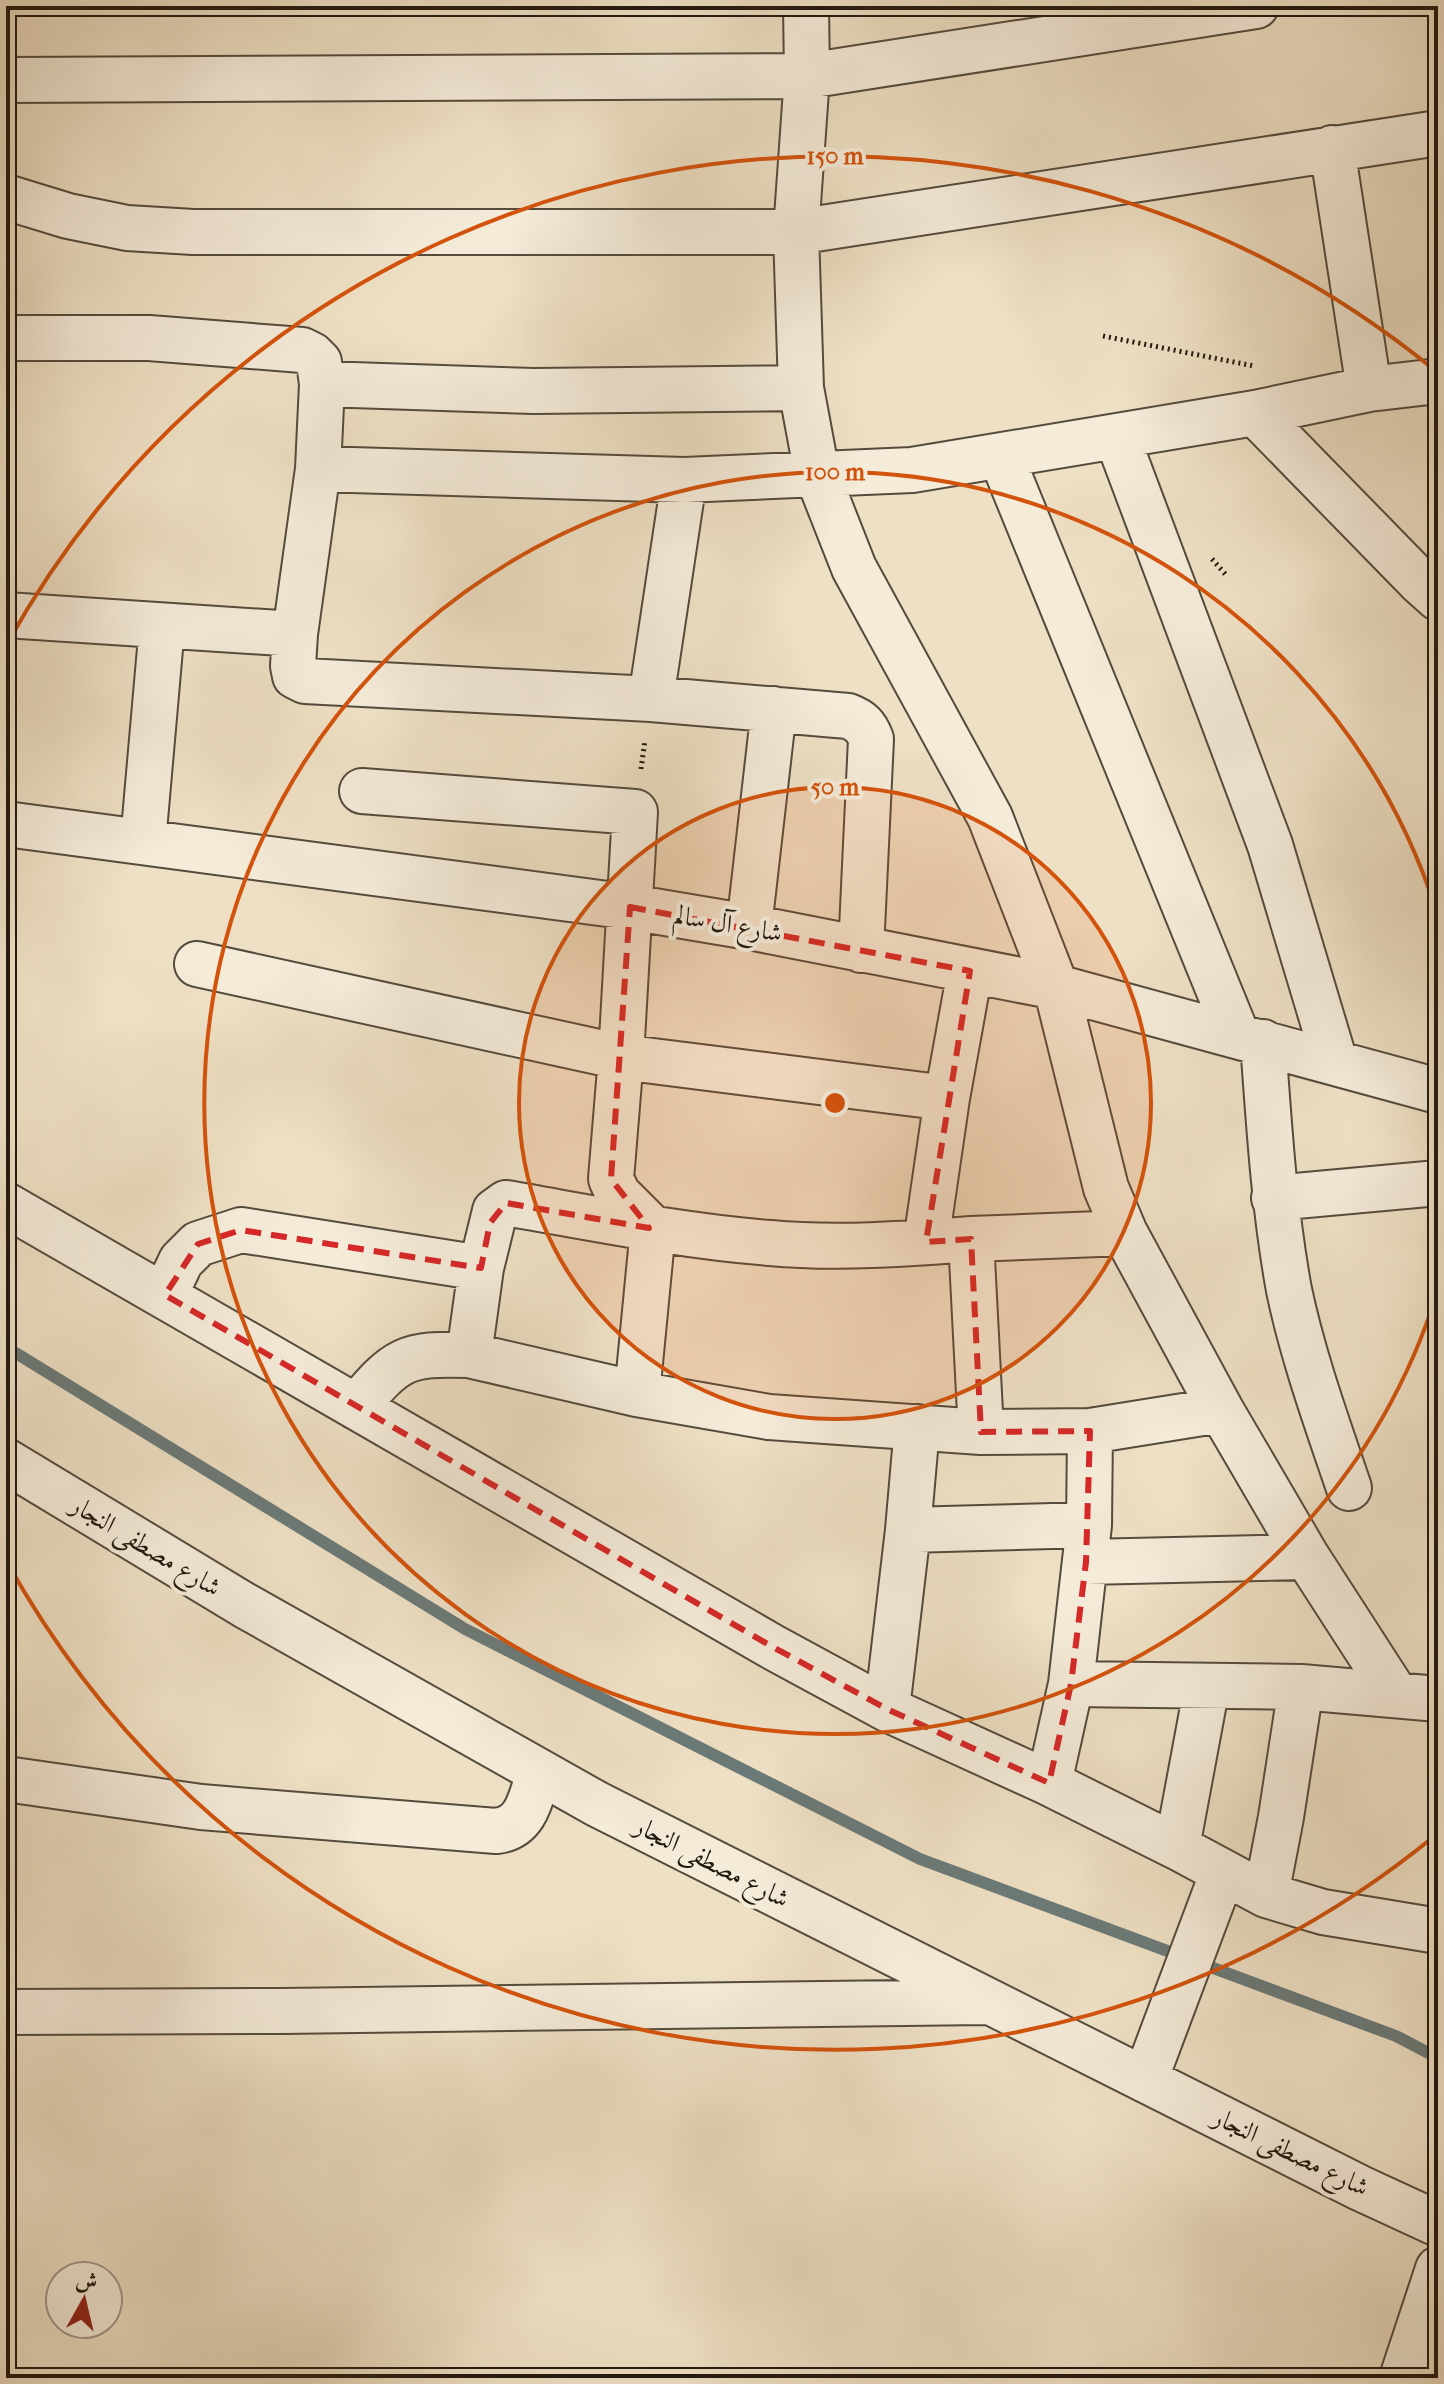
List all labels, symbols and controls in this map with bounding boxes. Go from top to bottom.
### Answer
text: 150 m [806,142,865,170]
text: 100 m [805,458,866,486]
text: 50 m [811,773,860,801]
street label: شارع آل سالم [670,899,785,956]
centre of rings [821,1089,849,1117]
street label: شارع مصطفى النجار [60,1487,227,1608]
street label: شارع مصطفى النجار [624,1808,795,1920]
street label: شارع مصطفى النجار [1203,2100,1374,2209]
north arrow [44,2260,124,2340]
text: ش [74,2267,99,2296]

